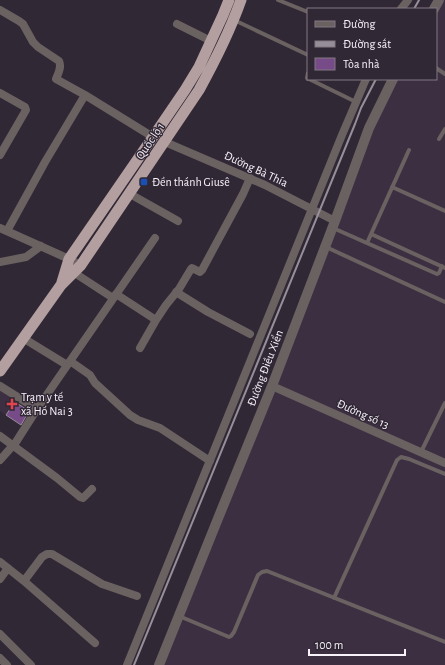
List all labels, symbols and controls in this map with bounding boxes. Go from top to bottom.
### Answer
legend [307,8,437,80]
text: Đường [343,18,376,30]
text: Đường sắt [343,38,391,50]
text: Tòa nhà [343,58,380,70]
street label: Quốc lộ 1 [133,121,167,162]
street label: Đường Bà Thía [222,149,290,189]
place label: Đền thánh Giusê [152,176,230,188]
marker: Đền thánh Giusê [139,177,149,187]
street label: Đường Điều Xiển [244,328,285,408]
place label: Trạm y tế xã Hố Nai 3 [21,391,73,417]
street label: Đường số 13 [335,397,391,431]
marker: Trạm y tế xã Hố Nai 3 [6,398,18,410]
scale bar [309,631,405,657]
text: 100 m [315,639,343,651]

